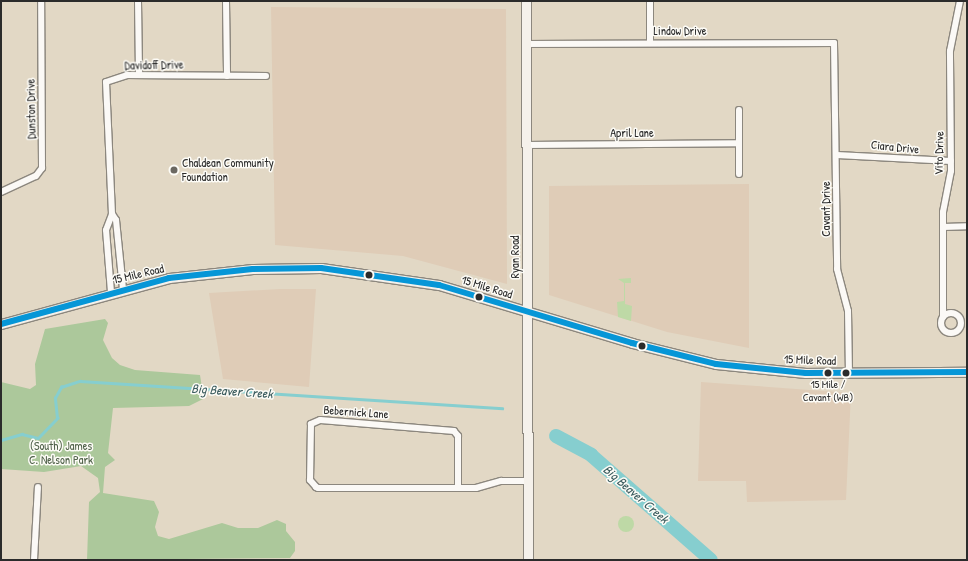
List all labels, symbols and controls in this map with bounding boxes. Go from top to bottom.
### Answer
street label: Lindow Drive [654,24,706,38]
street label: Davidoff Drive [124,57,184,73]
street label: Dunston Drive [23,79,39,139]
street label: April Lane [610,126,654,140]
street label: Vito Drive [931,131,947,175]
street label: Ciara Drive [870,137,920,157]
place label: Chaldean Community Foundation [182,156,274,184]
marker: Chaldean Community Foundation [169,165,179,175]
street label: Cavant Drive [819,181,833,237]
street label: Ryan Road [508,235,522,279]
street label: 15 Mile Road [111,261,165,287]
unlabelled marker [364,270,374,280]
street label: 15 Mile Road [460,272,514,302]
unlabelled marker [474,292,484,302]
unlabelled marker [637,341,647,351]
street label: 15 Mile Road [784,352,836,368]
marker: 15 Mile / Cavant (WB) [823,368,833,378]
unlabelled marker [841,368,851,378]
place label: 15 Mile / Cavant (WB) [803,378,853,404]
water label: Big Beaver Creek [191,380,273,402]
street label: Bebernick Lane [323,403,389,421]
park label: (South) James C. Nelson Park [29,439,93,467]
water label: Big Beaver Creek [600,461,672,527]

